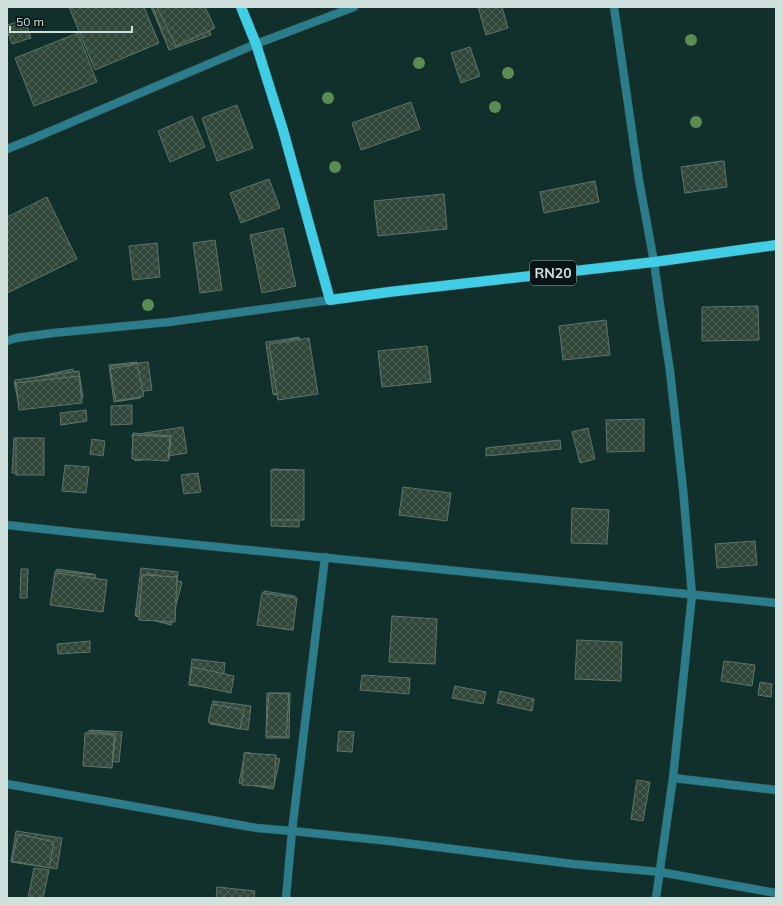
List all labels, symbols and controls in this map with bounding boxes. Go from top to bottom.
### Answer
scale bar [10,8,132,34]
text: 50 m [16,14,44,29]
road number: RN20 [530,261,576,285]

